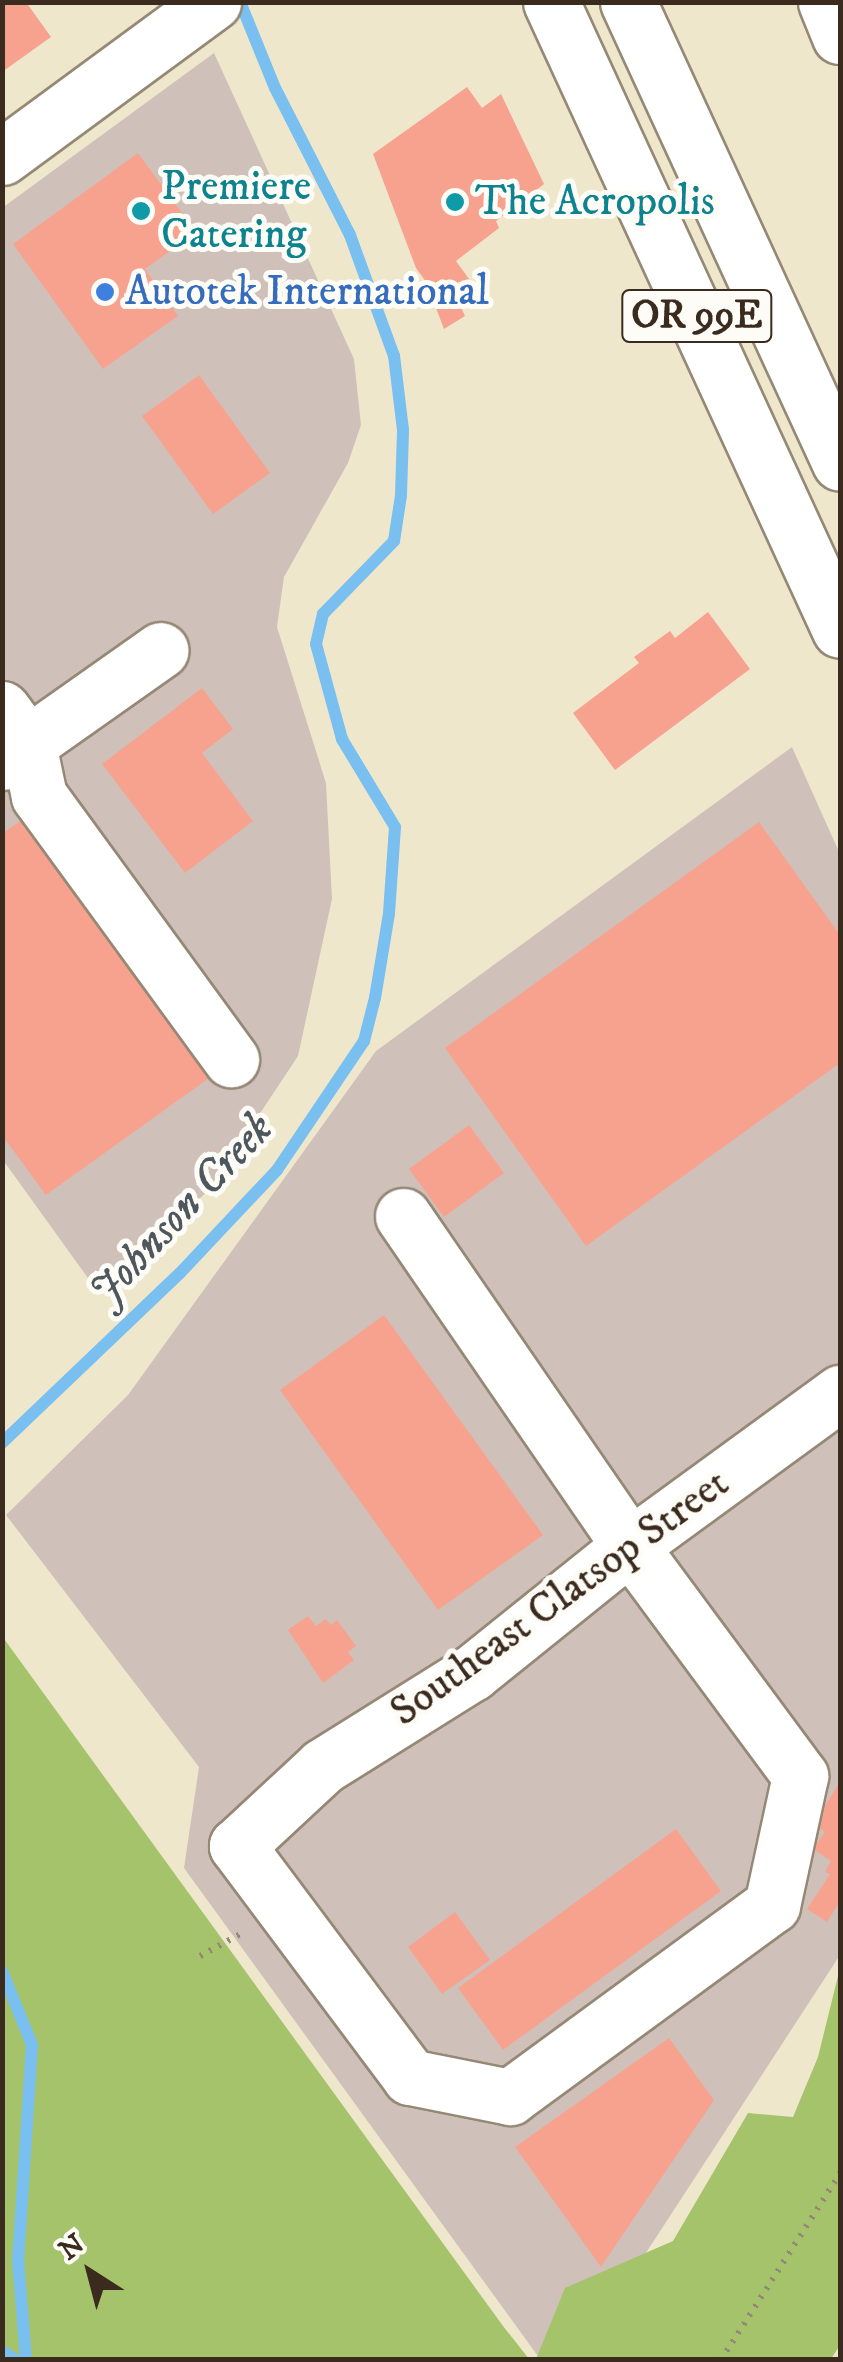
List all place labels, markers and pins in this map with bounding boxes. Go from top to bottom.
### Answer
place label: Premiere Catering [161,162,311,260]
place label: The Acropolis [475,177,715,227]
marker: The Acropolis [444,191,466,213]
marker: Premiere Catering [130,200,152,222]
place label: Autotek International [125,267,489,317]
marker: Autotek International [94,281,116,303]

